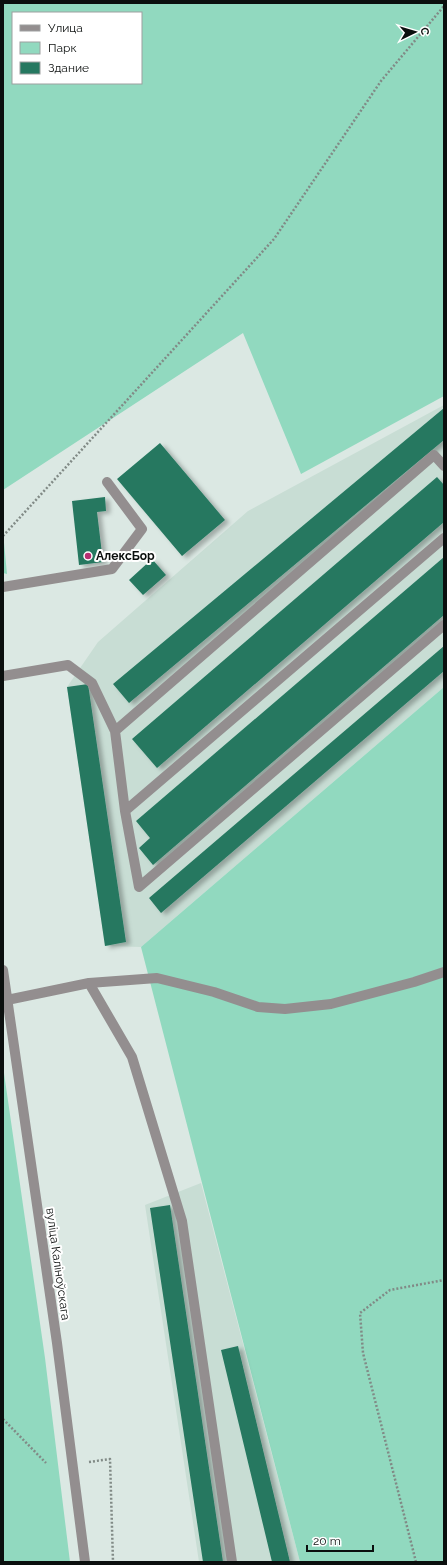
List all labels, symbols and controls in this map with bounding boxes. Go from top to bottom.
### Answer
legend [12,12,142,84]
north arrow [395,12,435,52]
text: Улица [48,21,83,35]
text: С [418,27,431,36]
text: Парк [48,41,77,55]
text: Здание [48,61,89,75]
place label: АлексБор [96,549,155,563]
marker: АлексБор [83,551,93,561]
street label: вуліца Каліноўскага [43,1207,73,1321]
scale bar [307,1527,373,1553]
text: 20 m [313,1534,341,1548]

